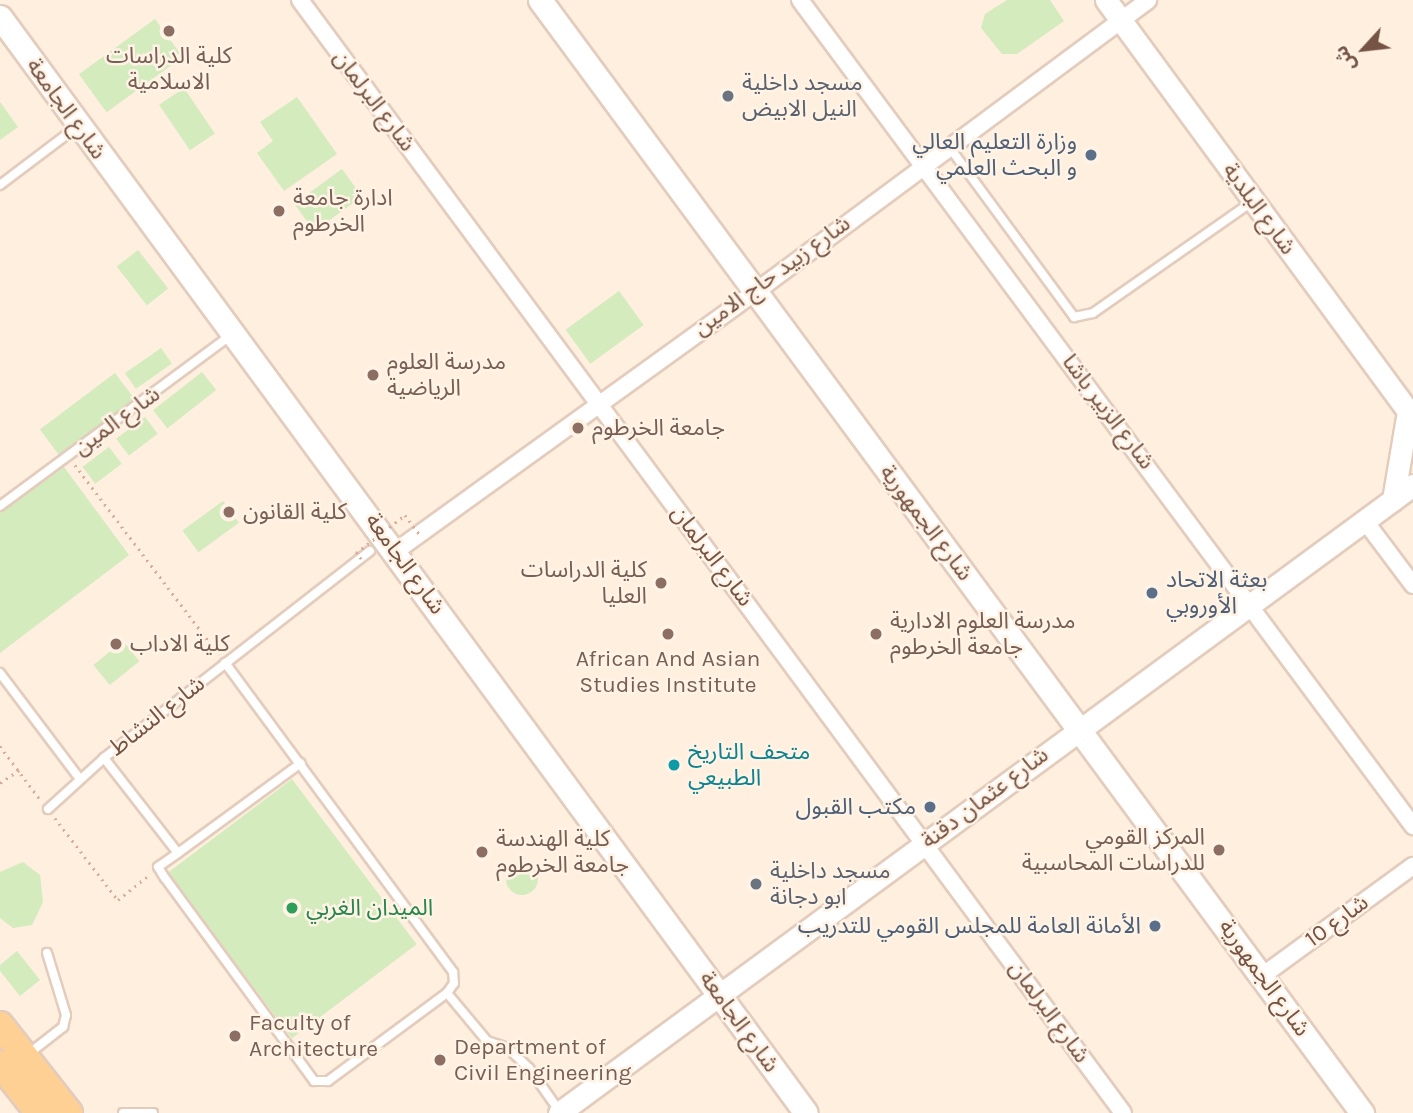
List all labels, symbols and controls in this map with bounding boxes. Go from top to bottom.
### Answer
north arrow [1329,14,1399,84]
marker: كلية الدراسات الاسلامية [161,23,177,39]
place label: كلية الدراسات الاسلامية [106,42,232,96]
text: ش [1330,42,1361,75]
street label: شارع البرلمان [327,45,421,157]
street label: شارع الجامعة [20,53,112,165]
place label: مسجد داخلية النيل الابيض [742,69,863,123]
marker: مسجد داخلية النيل الابيض [720,88,736,104]
place label: وزارة التعليم العالي و البحث العلمي [912,128,1077,182]
marker: وزارة التعليم العالي و البحث العلمي [1083,147,1099,163]
street label: شارع البلدية [1216,158,1302,260]
place label: ادارة جامعة الخرطوم [293,184,393,238]
marker: ادارة جامعة الخرطوم [271,203,287,219]
street label: شارع زبيد حاج الامين [688,210,856,342]
place label: مدرسة العلوم الرياضية [387,348,506,402]
street label: شارع الزبير باشا [1056,349,1160,475]
marker: مدرسة العلوم الرياضية [365,367,381,383]
street label: شارع المين [68,380,166,462]
place label: جامعة الخرطوم [592,414,725,442]
marker: جامعة الخرطوم [570,420,586,436]
street label: شارع الجمهورية [873,460,979,586]
place label: كلية القانون [243,498,347,526]
street label: شارع البرلمان [665,500,759,612]
marker: كلية القانون [221,504,237,520]
street label: شارع الجامعة [359,508,451,620]
place label: كلية الدراسات العليا [521,556,647,610]
place label: بعثة الاتحاد الأوروبي [1166,566,1267,620]
marker: كلية الدراسات العليا [653,575,669,591]
marker: بعثة الاتحاد الأوروبي [1144,585,1160,601]
place label: مدرسة العلوم الادارية جامعة الخرطوم [890,607,1076,661]
marker: African And Asian Studies Institute [660,626,676,642]
marker: مدرسة العلوم الادارية جامعة الخرطوم [868,626,884,642]
place label: كلية الاداب [130,630,230,658]
marker: كلية الاداب [108,636,124,652]
place label: African And Asian Studies Institute [576,645,760,699]
street label: شارع النشاط [104,670,210,762]
place label: متحف التاريخ الطبيعي [688,738,810,792]
street label: شارع عثمان دقنة [916,741,1054,855]
marker: متحف التاريخ الطبيعي [666,757,682,773]
place label: مكتب القبول [795,793,916,821]
marker: مكتب القبول [922,799,938,815]
place label: المركز القومي للدراسات المحاسبية [1022,823,1205,877]
place label: كلية الهندسة جامعة الخرطوم [496,825,629,879]
marker: المركز القومي للدراسات المحاسبية [1211,842,1227,858]
marker: كلية الهندسة جامعة الخرطوم [474,844,490,860]
place label: مسجد داخلية ابو دجانة [770,857,891,911]
marker: مسجد داخلية ابو دجانة [748,876,764,892]
street label: شارع 10 [1300,889,1374,953]
place label: الميدان الغربي [306,894,433,922]
marker: الميدان الغربي [284,900,300,916]
place label: الأمانة العامة للمجلس القومي للتدريب [798,912,1141,940]
street label: شارع الجمهورية [1212,914,1316,1042]
marker: الأمانة العامة للمجلس القومي للتدريب [1147,918,1163,934]
street label: شارع البرلمان [1003,955,1095,1069]
street label: شارع الجامعة [693,966,785,1078]
place label: Faculty of Architecture [249,1009,378,1063]
marker: Faculty of Architecture [227,1028,243,1044]
place label: Department of Civil Engineering [454,1033,631,1087]
marker: Department of Civil Engineering [432,1052,448,1068]

